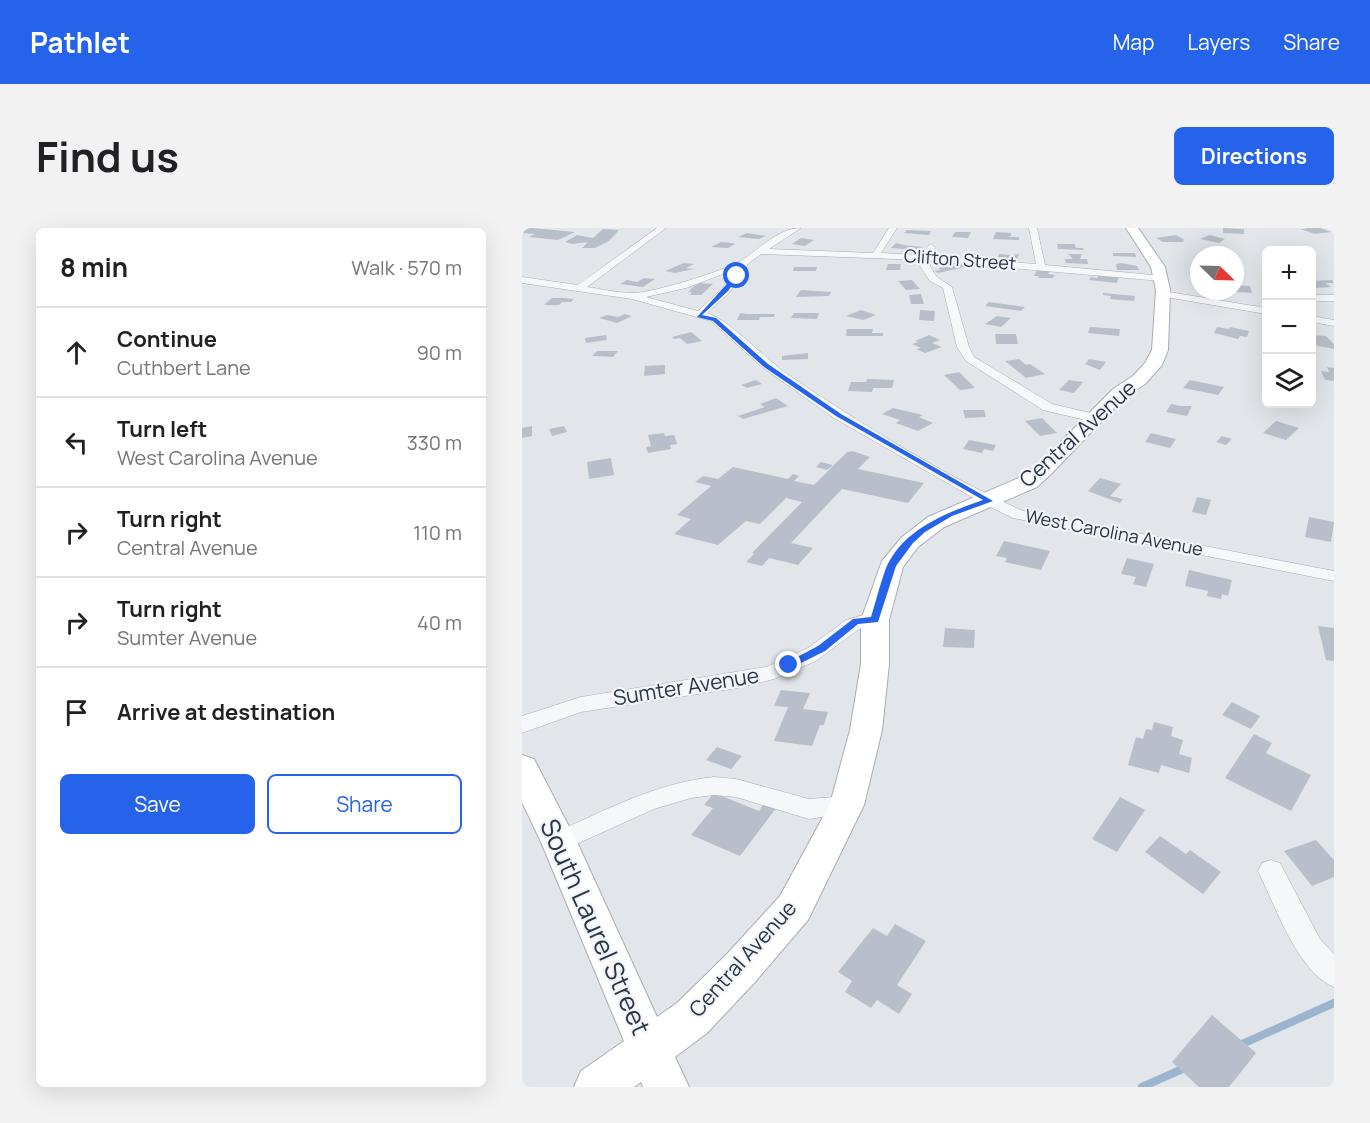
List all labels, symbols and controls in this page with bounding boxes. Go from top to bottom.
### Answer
text: Pathlet [30,23,130,61]
text: Map [1113,28,1154,56]
text: Layers [1187,28,1250,56]
text: Share [1283,28,1340,56]
text: Find us [36,127,179,185]
button: Directions [1174,127,1334,185]
street label: Clifton Street [903,243,1017,275]
north arrow [1190,246,1244,300]
map controls [1262,246,1316,408]
button: + [1262,246,1316,300]
text: 8 min [60,249,128,285]
text: Walk · 570 m [351,254,462,281]
route start [723,262,749,288]
button: − [1262,300,1316,354]
text: Continue [117,324,217,354]
icon: ahead [60,336,93,369]
text: 90 m [416,339,462,366]
text: Cuthbert Lane [117,354,251,381]
button: layers [1262,354,1316,408]
street label: Central Avenue [1013,373,1142,493]
text: Turn left [117,414,207,444]
icon: left [60,426,93,459]
text: 330 m [407,429,462,456]
text: West Carolina Avenue [117,444,318,471]
street label: West Carolina Avenue [1023,503,1205,561]
text: Turn right [117,504,222,534]
icon: right [60,516,93,549]
text: 110 m [413,519,462,546]
text: Central Avenue [117,534,258,561]
text: Turn right [117,594,222,624]
icon: right [60,606,93,639]
text: 40 m [417,609,462,636]
text: Sumter Avenue [117,624,257,651]
route end [775,651,801,677]
street label: Sumter Avenue [611,661,761,711]
icon: arrive [60,696,93,729]
text: Arrive at destination [117,697,335,727]
button: Save [60,774,255,834]
button: Share [267,774,462,834]
street label: South Laurel Street [532,813,660,1040]
street label: Central Avenue [682,894,802,1023]

